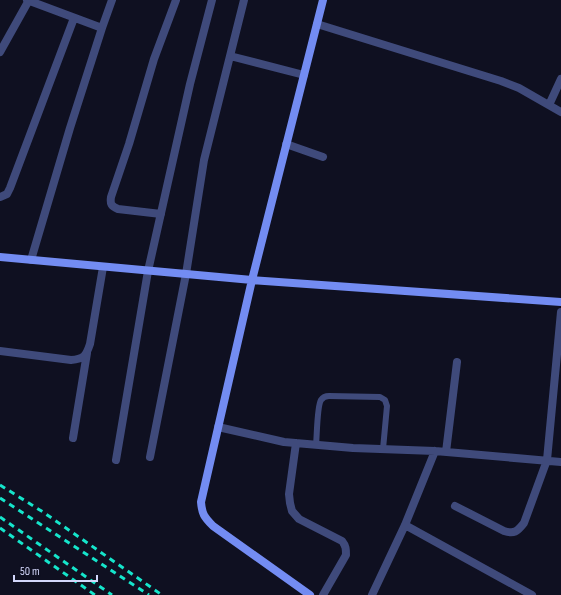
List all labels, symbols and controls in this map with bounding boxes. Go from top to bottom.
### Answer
scale bar [14,557,97,583]
text: 50 m [20,564,40,579]

